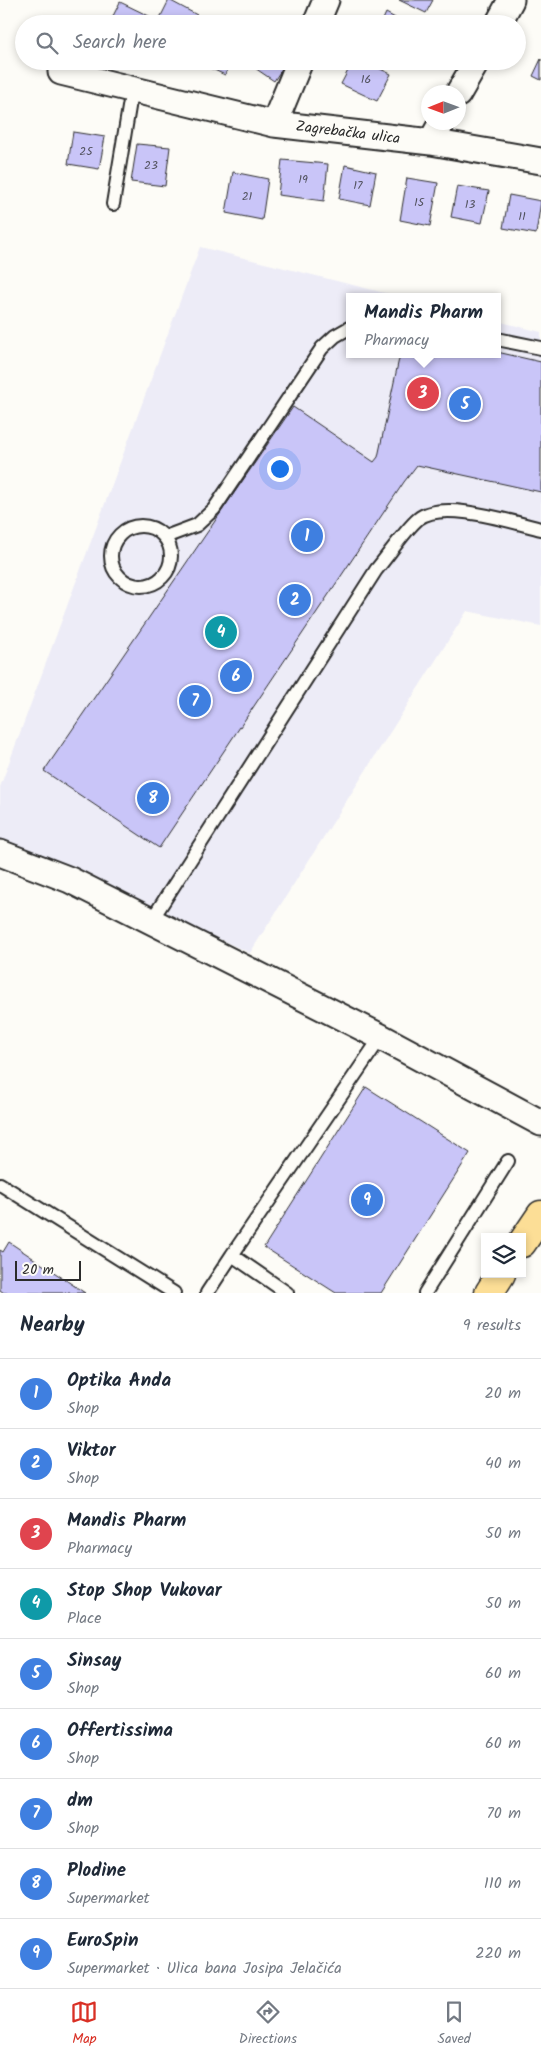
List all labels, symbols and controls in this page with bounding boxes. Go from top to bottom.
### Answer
search box [15,15,526,70]
text: Search here [73,28,167,58]
icon: search [33,29,61,57]
house number: 16 [361,70,371,89]
north arrow [421,85,466,130]
street label: Zagrebačka ulica [294,115,401,151]
house number: 25 [79,142,94,161]
house number: 23 [144,156,158,175]
house number: 19 [298,170,308,189]
house number: 17 [353,176,363,195]
house number: 21 [242,187,253,206]
house number: 15 [414,193,426,212]
house number: 13 [465,195,475,214]
house number: 11 [518,207,526,226]
popup [346,293,501,358]
text: Mandis Pharm [364,298,483,328]
text: Pharmacy [364,328,429,353]
pin: 3 [407,374,439,412]
pin: 5 [449,385,481,423]
your location [267,456,293,482]
pin: 1 [291,517,323,555]
pin: 2 [279,581,311,619]
pin: 4 [205,613,237,651]
pin: 6 [220,657,252,695]
pin: 7 [179,682,211,720]
pin: 8 [137,779,169,817]
pin: 9 [351,1181,383,1219]
map controls [481,1233,526,1278]
button: layers [481,1233,526,1278]
scale bar [15,1258,81,1281]
text: 20 m [22,1259,54,1281]
text: Nearby [20,1309,85,1342]
text: 9 results [463,1313,521,1338]
text: Optika Anda [67,1366,171,1396]
text: 1 [34,1381,38,1406]
text: 20 m [485,1381,521,1406]
text: Shop [67,1396,99,1421]
text: Viktor [67,1436,116,1466]
text: 2 [31,1451,41,1476]
text: 40 m [485,1451,521,1476]
text: Shop [67,1466,99,1491]
text: Mandis Pharm [67,1506,186,1536]
text: 3 [32,1521,40,1546]
text: 50 m [485,1521,521,1546]
text: Pharmacy [67,1536,132,1561]
text: Stop Shop Vukovar [67,1576,222,1606]
text: 4 [32,1591,40,1616]
text: 50 m [485,1591,521,1616]
text: Place [67,1606,101,1631]
text: Sinsay [67,1646,121,1676]
text: 5 [32,1661,40,1686]
text: 60 m [485,1661,521,1686]
text: Shop [67,1676,99,1701]
text: Offertissima [67,1716,173,1746]
text: 6 [32,1731,40,1756]
text: 60 m [485,1731,521,1756]
text: Shop [67,1746,99,1771]
text: dm [67,1786,93,1816]
text: 7 [32,1801,40,1826]
text: 70 m [486,1801,521,1826]
text: Shop [67,1816,99,1841]
text: Plodine [67,1856,126,1886]
text: 8 [31,1871,41,1896]
text: 110 m [484,1871,521,1896]
text: Supermarket [67,1886,150,1911]
text: EuroSpin [67,1926,138,1956]
text: 9 [32,1941,40,1966]
text: 220 m [475,1941,521,1966]
text: Supermarket · Ulica bana Josipa Jelačića [67,1956,342,1981]
tab: Map [70,1998,98,2050]
tab: Directions [239,1998,297,2050]
tab: Saved [437,1998,471,2050]

